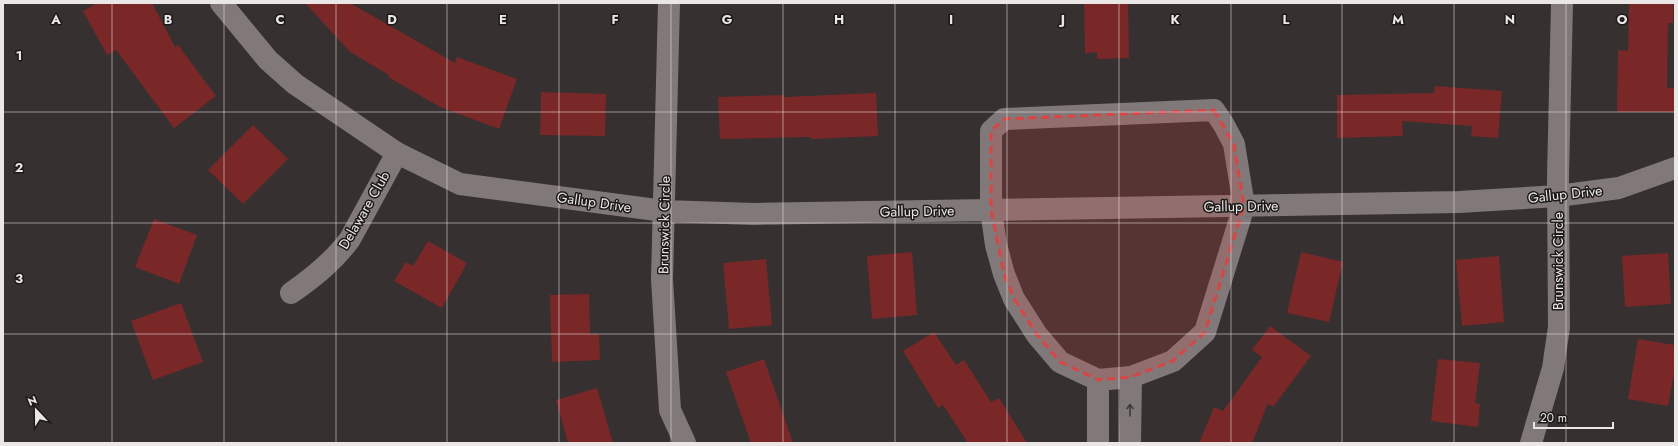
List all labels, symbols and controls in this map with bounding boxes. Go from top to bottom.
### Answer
text: A [50,10,61,29]
text: B [164,10,173,29]
text: C [275,10,285,29]
text: D [387,10,397,29]
text: E [499,10,507,29]
text: F [611,10,619,29]
text: G [722,10,733,29]
text: H [834,10,844,29]
text: I [949,10,953,29]
text: J [1058,10,1065,29]
text: K [1170,10,1180,29]
text: L [1283,10,1290,29]
text: M [1392,10,1404,29]
text: N [1505,10,1515,29]
text: O [1617,10,1628,29]
text: 1 [16,46,22,65]
text: 2 [15,158,23,177]
street label: Delaware Club [334,167,394,253]
street label: Brunswick Circle [653,176,675,274]
street label: Gallup Drive [1527,180,1603,208]
street label: Gallup Drive [556,187,632,217]
street label: Gallup Drive [1203,195,1279,217]
street label: Gallup Drive [879,200,955,222]
street label: Brunswick Circle [1548,212,1568,310]
text: 3 [15,269,23,288]
north arrow [16,390,56,430]
text: N [25,392,39,410]
one-way arrow [1126,404,1134,417]
scale bar [1534,404,1613,430]
text: 20 m [1540,409,1567,427]

